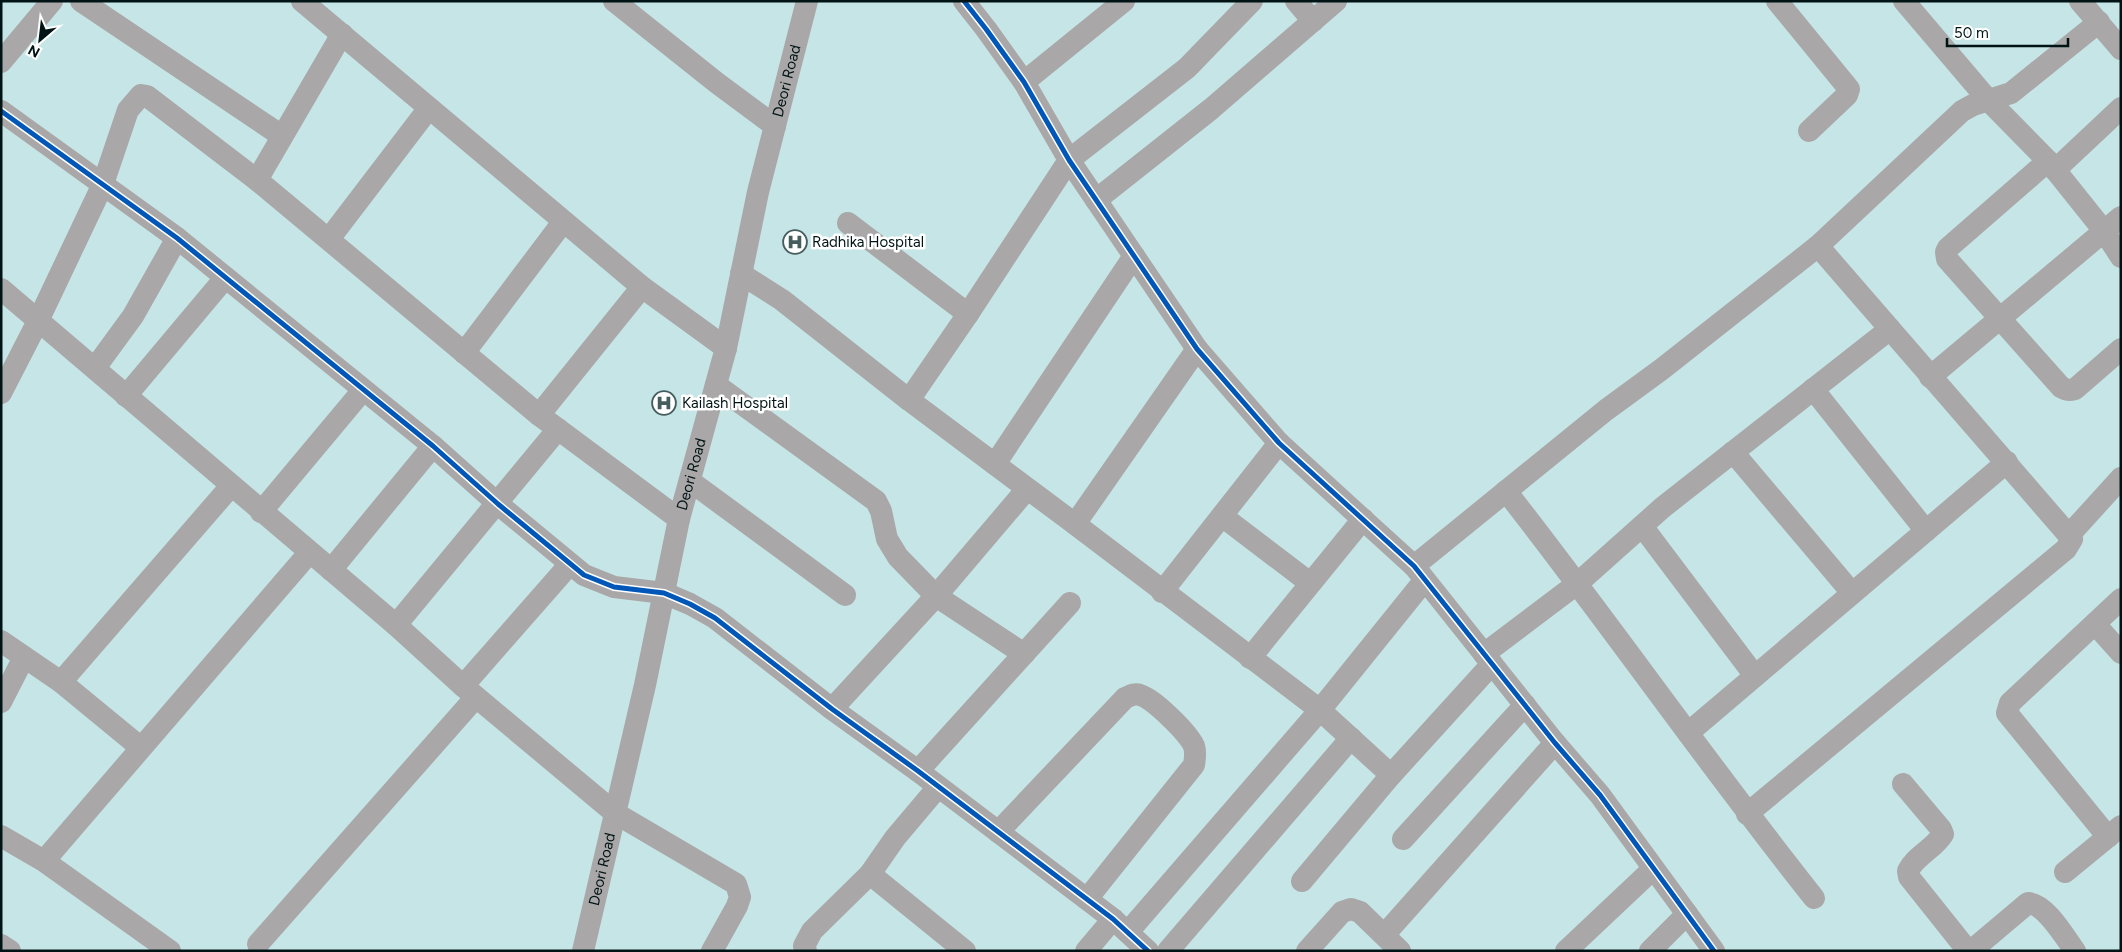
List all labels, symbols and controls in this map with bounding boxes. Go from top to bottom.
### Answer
north arrow [15,15,65,65]
scale bar [1947,15,2068,47]
text: 50 m [1954,24,1989,42]
text: N [25,41,43,61]
street label: Deori Road [769,43,804,119]
hospital icon: Radhika Hospital [782,229,808,255]
place label: Radhika Hospital [812,233,924,251]
hospital icon: Kailash Hospital [651,390,677,416]
place label: Kailash Hospital [682,394,788,412]
street label: Deori Road [673,436,710,512]
street label: Deori Road [585,831,619,907]

